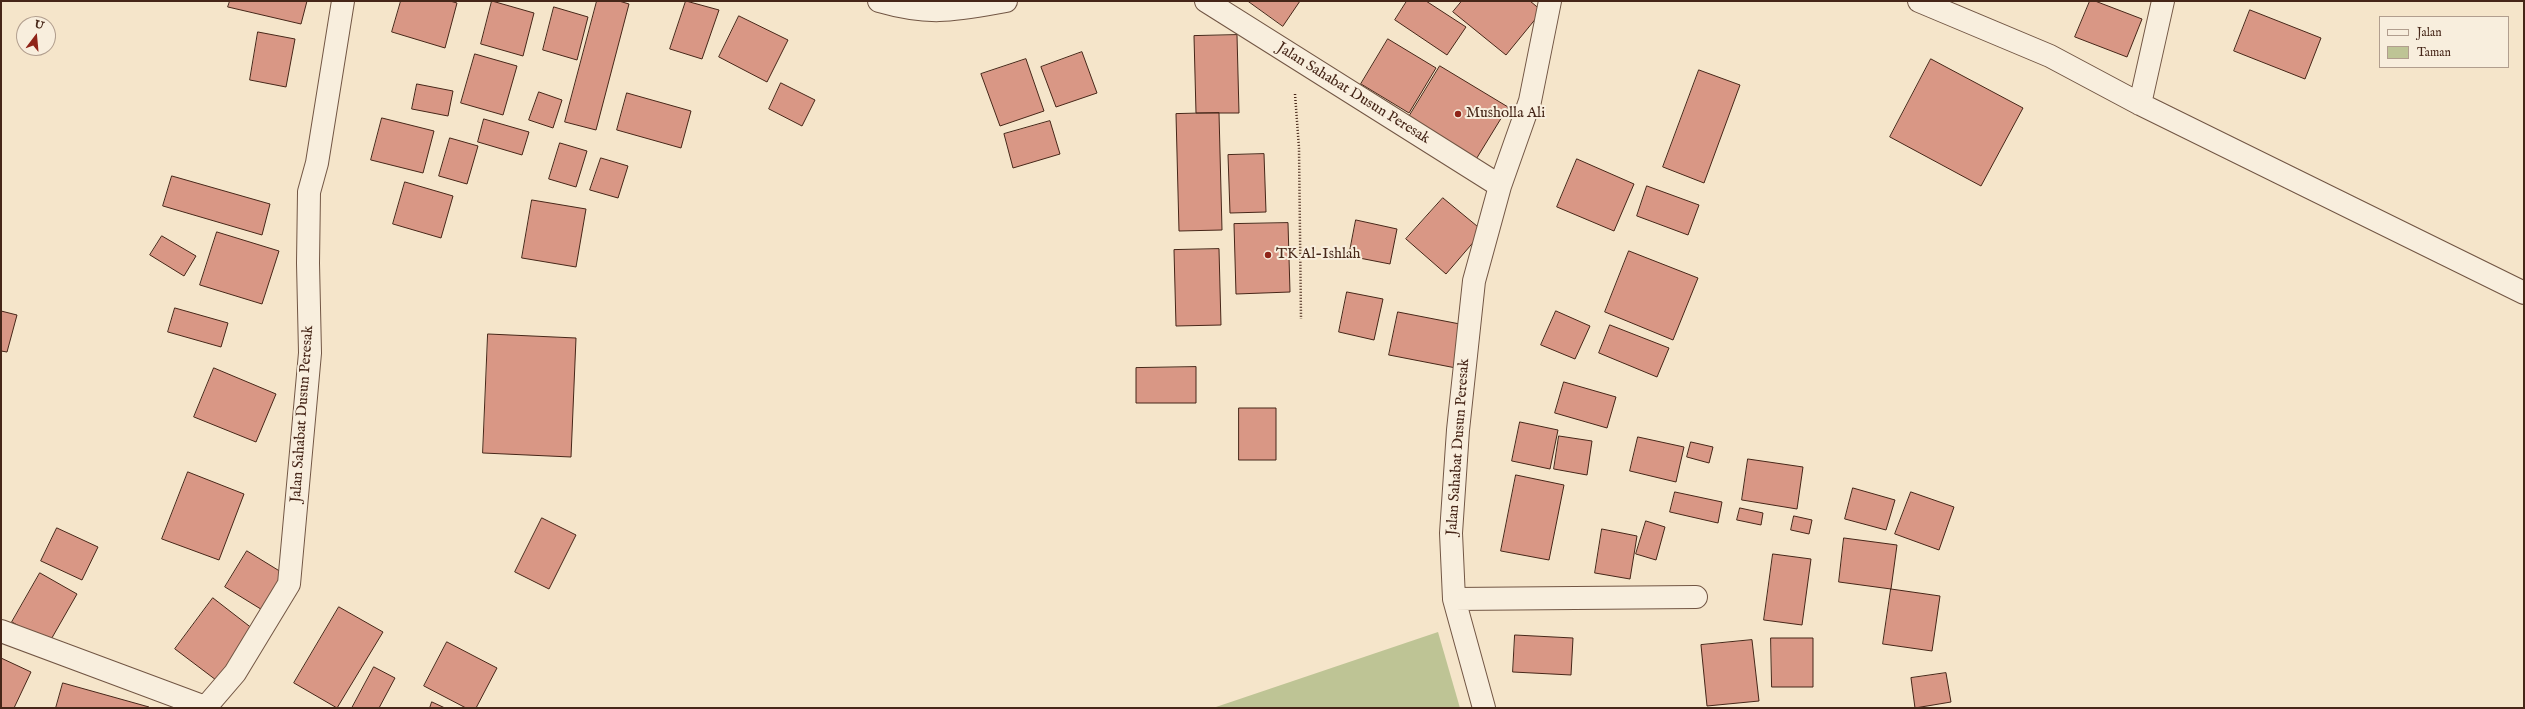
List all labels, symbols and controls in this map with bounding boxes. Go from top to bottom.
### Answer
north arrow [16,16,56,56]
legend [2379,16,2509,68]
text: U [33,17,45,33]
text: Jalan [2417,25,2442,40]
street label: Jalan Sahabat Dusun Peresak [1273,39,1433,149]
text: Taman [2417,45,2451,60]
place label: Musholla Ali [1466,105,1545,123]
marker: Musholla Ali [1453,109,1463,119]
place label: TK Al-Ishlah [1276,246,1361,264]
marker: TK Al-Ishlah [1263,250,1273,260]
street label: Jalan Sahabat Dusun Peresak [288,325,318,503]
street label: Jalan Sahabat Dusun Peresak [1444,358,1474,536]

